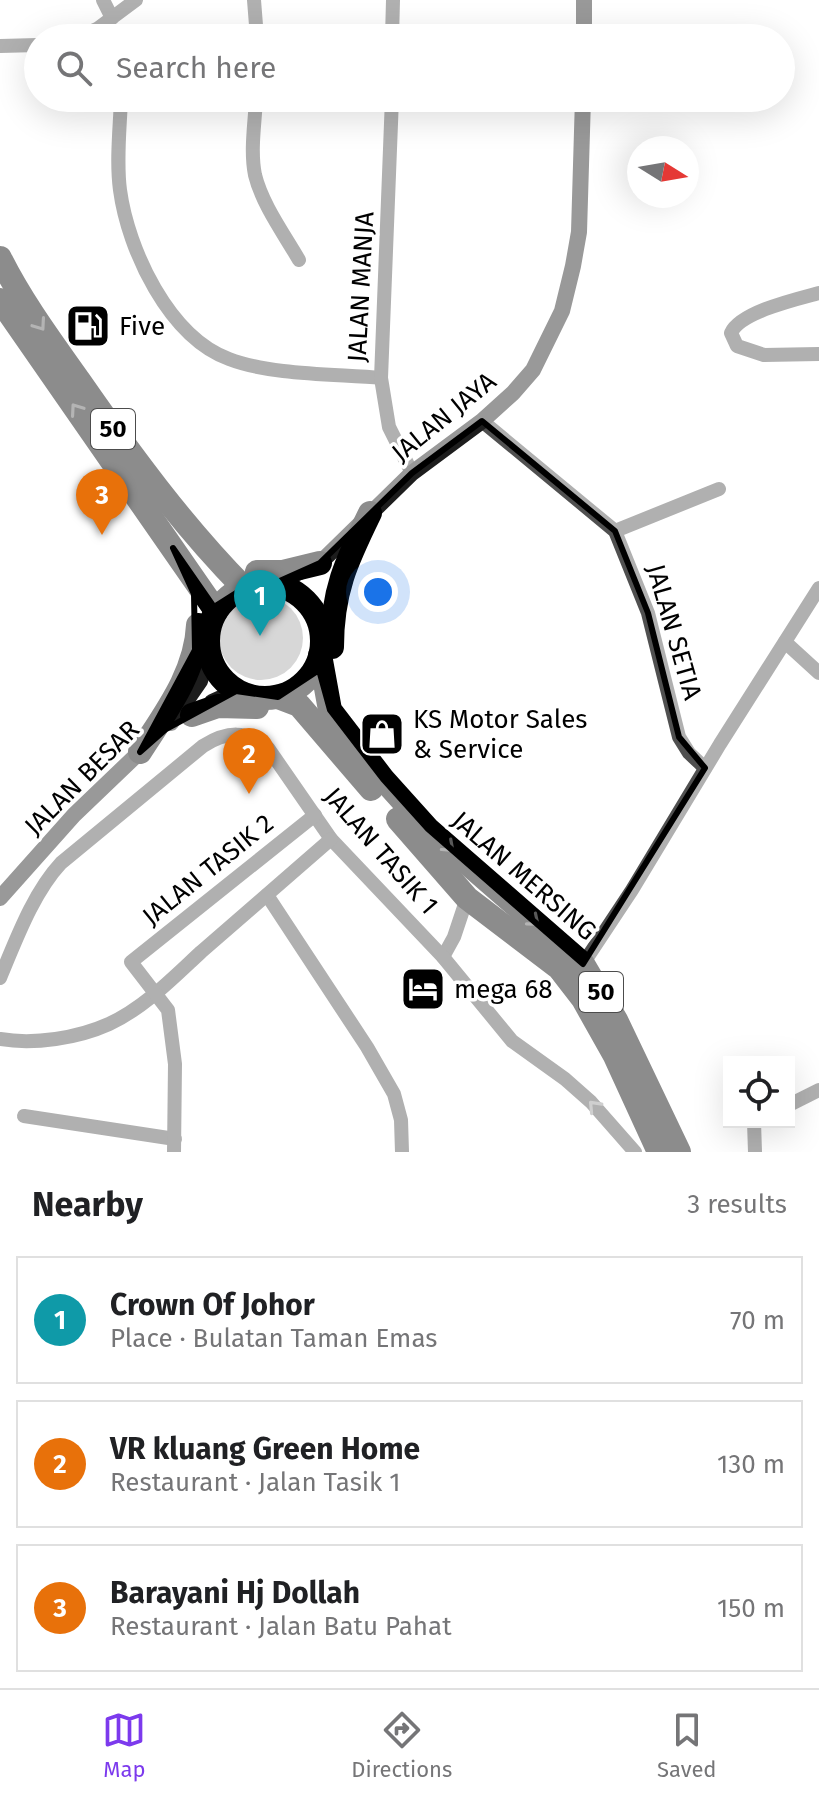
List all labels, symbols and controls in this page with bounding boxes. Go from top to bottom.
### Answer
search box [24,24,795,112]
icon: search [52,46,96,90]
text: Search here [116,50,276,86]
north arrow [627,136,699,208]
street label: JALAN MANJA [342,211,380,363]
fuel station icon: Five [64,302,112,350]
place label: Five [119,311,165,342]
one-way arrow [30,316,45,330]
street label: JALAN JAYA [386,366,502,468]
one-way arrow [71,403,86,417]
road number: 50 [91,409,135,449]
pin: 3 [76,469,128,535]
street label: JALAN SETIA [640,561,708,703]
pin: 1 [234,570,286,636]
your location [358,572,398,612]
place label: KS Motor Sales & Service [413,704,588,765]
shop icon: KS Motor Sales & Service [358,710,406,758]
street label: JALAN BESAR [18,714,146,842]
pin: 2 [223,728,275,794]
street label: JALAN TASIK 1 [318,781,444,921]
street label: JALAN MERSING [446,805,602,947]
street label: JALAN TASIK 2 [136,808,280,932]
one-way arrow [439,837,454,852]
one-way arrow [525,911,539,926]
hotel icon: mega 68 [399,965,447,1013]
road number: 50 [579,972,623,1012]
place label: mega 68 [454,974,553,1005]
map controls [723,1056,795,1128]
button: locate [723,1056,795,1128]
one-way arrow [589,1101,603,1116]
text: Nearby [32,1184,143,1225]
text: 3 results [687,1189,787,1220]
text: Crown Of Johor [110,1287,315,1323]
text: 1 [54,1305,66,1336]
text: 70 m [730,1305,785,1336]
text: Place · Bulatan Taman Emas [110,1323,437,1354]
text: VR kluang Green Home [110,1431,420,1467]
text: 2 [53,1449,67,1480]
text: 130 m [717,1449,785,1480]
text: Restaurant · Jalan Tasik 1 [110,1467,401,1498]
text: Barayani Hj Dollah [110,1575,360,1611]
text: 3 [53,1593,67,1624]
text: 150 m [717,1593,785,1624]
text: Restaurant · Jalan Batu Pahat [110,1611,452,1642]
tab: Map [102,1708,146,1783]
tab: Directions [351,1708,452,1783]
tab: Saved [657,1708,717,1783]

